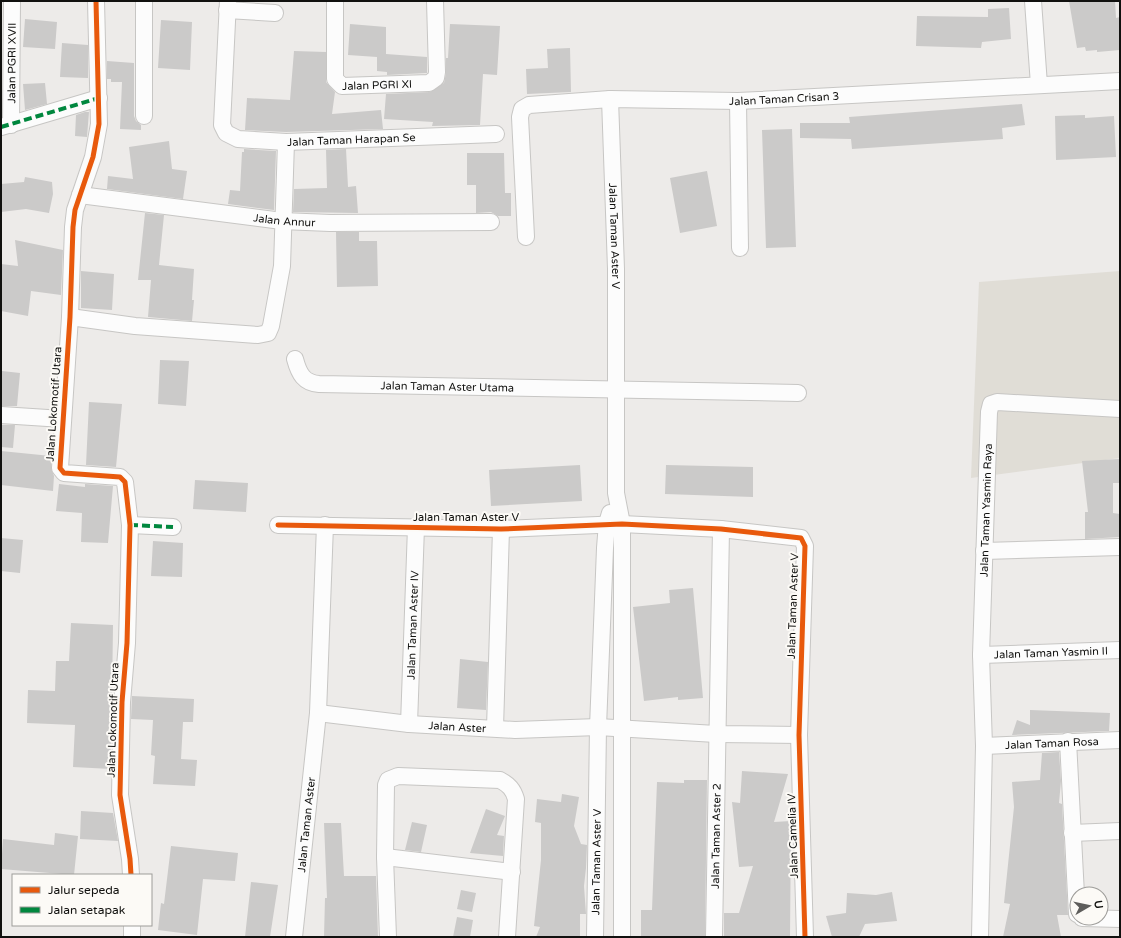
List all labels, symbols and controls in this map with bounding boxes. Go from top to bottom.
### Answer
street label: Jalan PGRI XVII [5,22,18,104]
street label: Jalan PGRI XI [342,77,412,92]
street label: Jalan Taman Crisan 3 [729,89,840,108]
street label: Jalan Taman Harapan Se [287,131,416,148]
street label: Jalan Taman Aster V [606,183,623,289]
street label: Jalan Annur [253,211,316,229]
street label: Jalan Lokomotif Utara [43,346,65,462]
street label: Jalan Taman Aster Utama [380,379,514,394]
street label: Jalan Taman Yasmin Raya [977,443,994,577]
street label: Jalan Taman Aster V [413,511,519,524]
street label: Jalan Taman Aster V [785,552,801,659]
street label: Jalan Taman Aster IV [404,570,421,680]
street label: Jalan Taman Yasmin II [994,644,1108,661]
street label: Jalan Lokomotif Utara [104,662,122,778]
street label: Jalan Aster [428,719,487,735]
street label: Jalan Taman Rosa [1005,734,1099,752]
street label: Jalan Taman Aster [294,776,318,873]
street label: Jalan Taman Aster 2 [708,783,723,889]
street label: Jalan Camelia IV [785,793,801,879]
street label: Jalan Taman Aster V [589,808,603,915]
legend [12,874,152,926]
text: Jalur sepeda [48,883,120,897]
north arrow [1069,886,1109,926]
text: U [1091,899,1105,910]
text: Jalan setapak [48,903,126,917]

